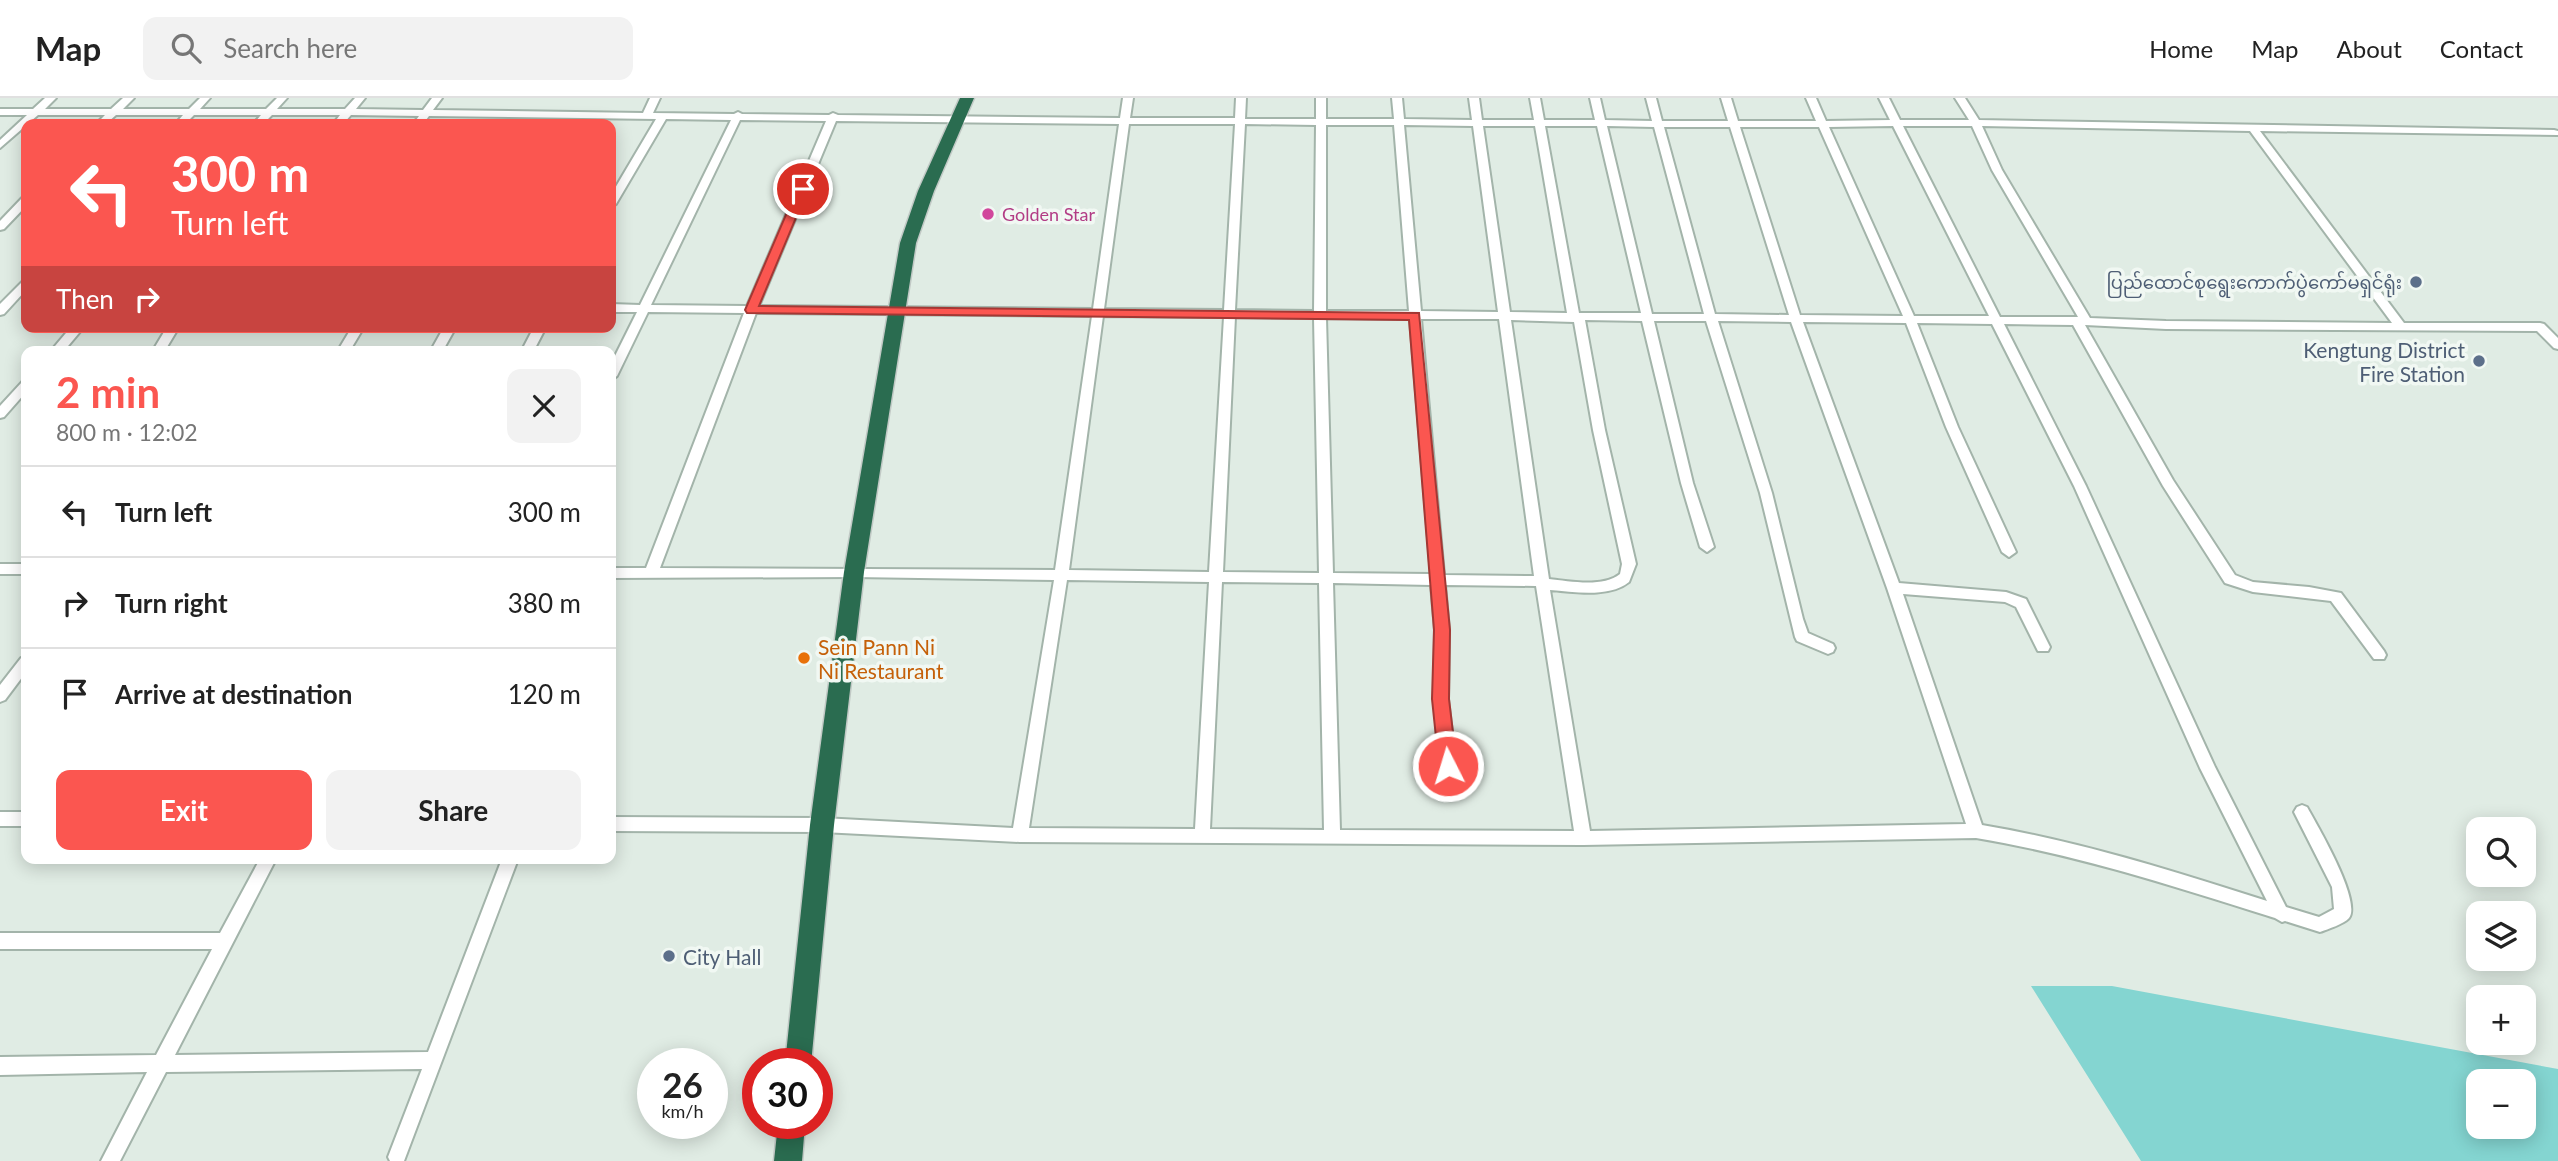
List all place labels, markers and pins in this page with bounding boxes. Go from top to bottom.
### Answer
pin [773,159,833,219]
place label: Golden Star [1002,203,1095,225]
marker: Golden Star [980,206,996,222]
place label: ပြည်ထောင်စုရွေးကောက်ပွဲကော်မရှင်ရုံး [2107,270,2402,298]
marker: ပြည်ထောင်စုရွေးကောက်ပွဲကော်မရှင်ရုံး [2408,274,2424,290]
place label: Kengtung District Fire Station [2303,337,2465,386]
marker: Kengtung District Fire Station [2471,353,2487,369]
place label: Sein Pann Ni Ni Restaurant [818,634,944,683]
marker: Sein Pann Ni Ni Restaurant [796,650,812,666]
place label: City Hall [683,944,761,969]
marker: City Hall [661,948,677,964]

